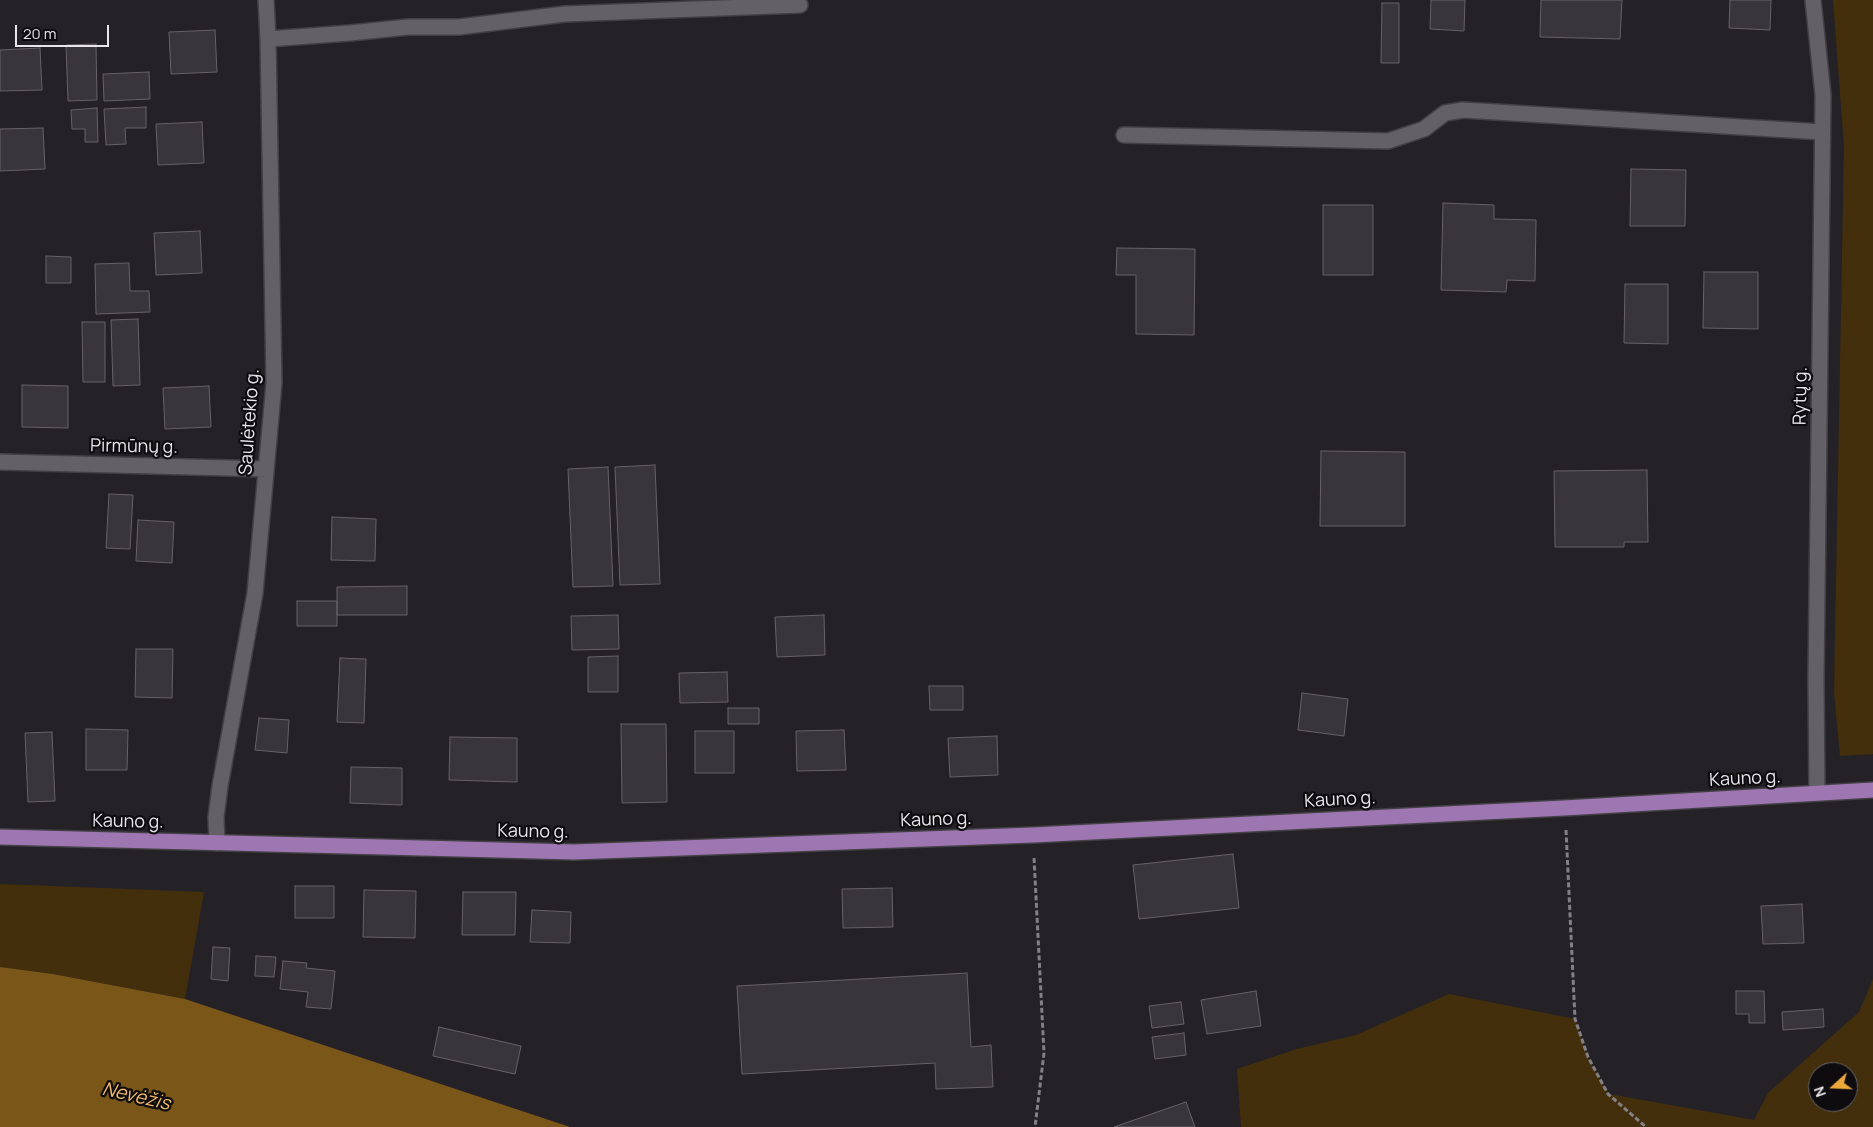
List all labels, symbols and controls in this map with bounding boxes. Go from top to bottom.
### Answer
scale bar [18,15,111,47]
text: 20 m [23,23,56,44]
street label: Rytų g. [1790,367,1812,425]
street label: Saulėtekio g. [236,368,264,476]
street label: Pirmūnų g. [90,435,178,459]
street label: Kauno g. [1709,766,1781,792]
street label: Kauno g. [1304,787,1376,813]
street label: Kauno g. [900,808,972,832]
street label: Kauno g. [92,811,164,833]
street label: Kauno g. [497,821,569,843]
north arrow [1808,1062,1858,1112]
water label: Nevėžis [100,1078,172,1116]
text: N [1809,1084,1830,1100]

